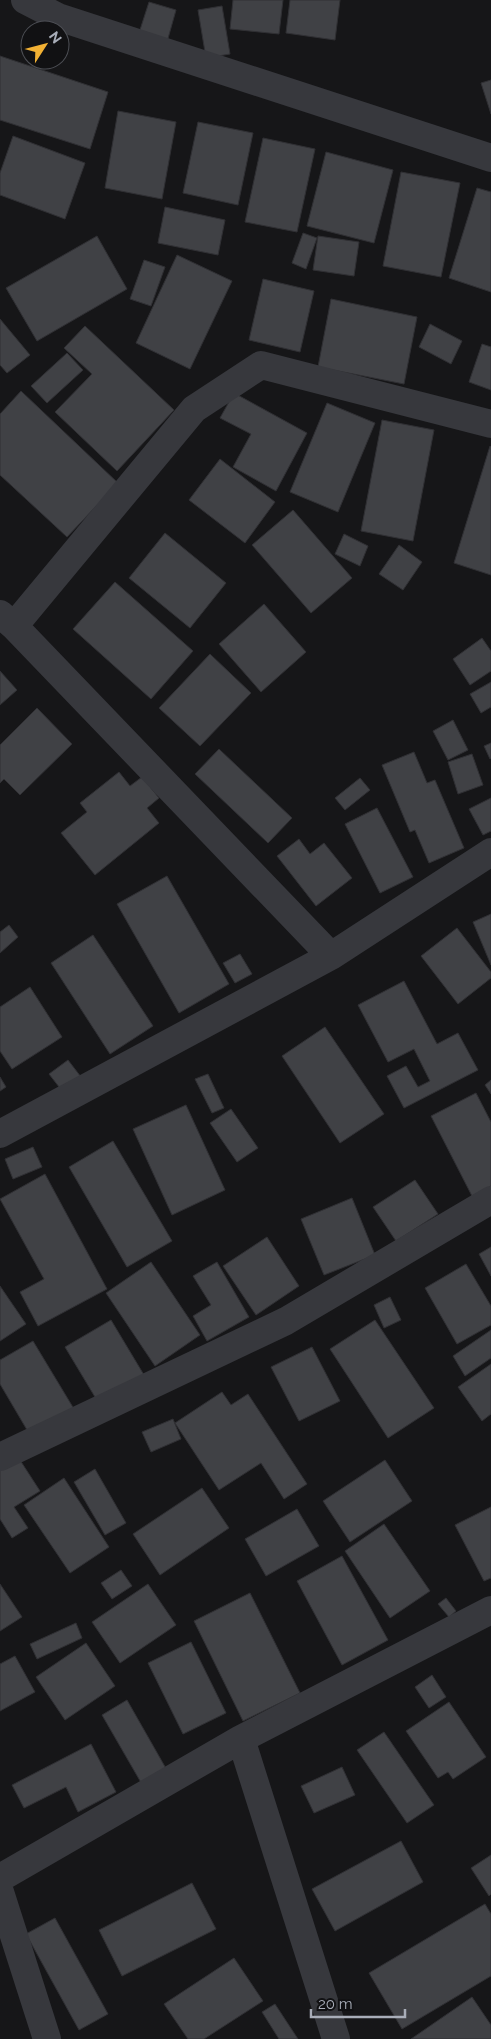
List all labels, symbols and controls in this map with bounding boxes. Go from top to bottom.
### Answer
north arrow [20,20,70,70]
text: N [46,28,65,46]
scale bar [311,1986,405,2018]
text: 20 m [318,1995,353,2013]

